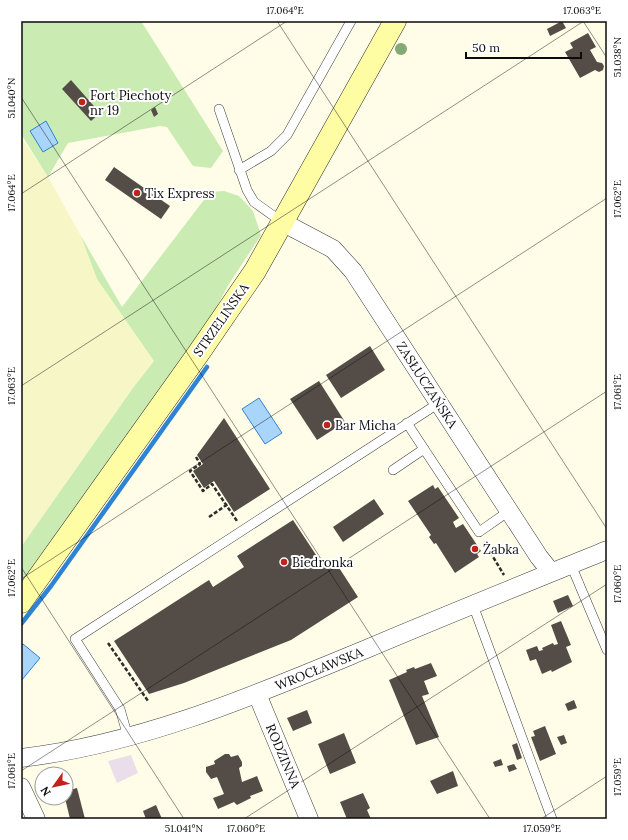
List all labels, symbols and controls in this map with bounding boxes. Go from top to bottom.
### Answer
text: 17.064°E [266,4,304,17]
text: 17.063°E [563,4,601,17]
scale bar [466,34,581,60]
text: 51.038°N [611,36,624,77]
text: 50 m [472,40,500,55]
text: 51.040°N [5,77,18,118]
place label: Fort Piechoty nr 19 [90,87,172,119]
marker: Fort Piechoty nr 19 [77,97,87,107]
text: 17.064°E [5,174,18,212]
text: 17.062°E [611,180,624,218]
place label: Tix Express [145,185,215,202]
marker: Tix Express [132,188,142,198]
street label: STRZELIŃSKA [189,279,253,360]
street label: ZASŁUCZAŃSKA [393,338,462,432]
text: 17.063°E [5,367,18,405]
text: 17.061°E [611,374,624,410]
place label: Bar Micha [335,417,396,434]
marker: Bar Micha [322,420,332,430]
place label: Żabka [483,541,519,558]
marker: Żabka [470,544,480,554]
place label: Biedronka [292,554,353,571]
marker: Biedronka [279,557,289,567]
text: 17.062°E [5,559,18,597]
text: 17.060°E [611,565,624,603]
street label: WROCŁAWSKA [273,643,366,694]
street label: RODZINNA [262,721,304,792]
text: 17.061°E [5,753,18,789]
text: 17.059°E [611,758,624,796]
north arrow [34,766,74,806]
text: N [37,784,54,799]
text: 51.041°N [165,822,204,835]
text: 17.060°E [227,822,265,835]
text: 17.059°E [523,822,561,835]

